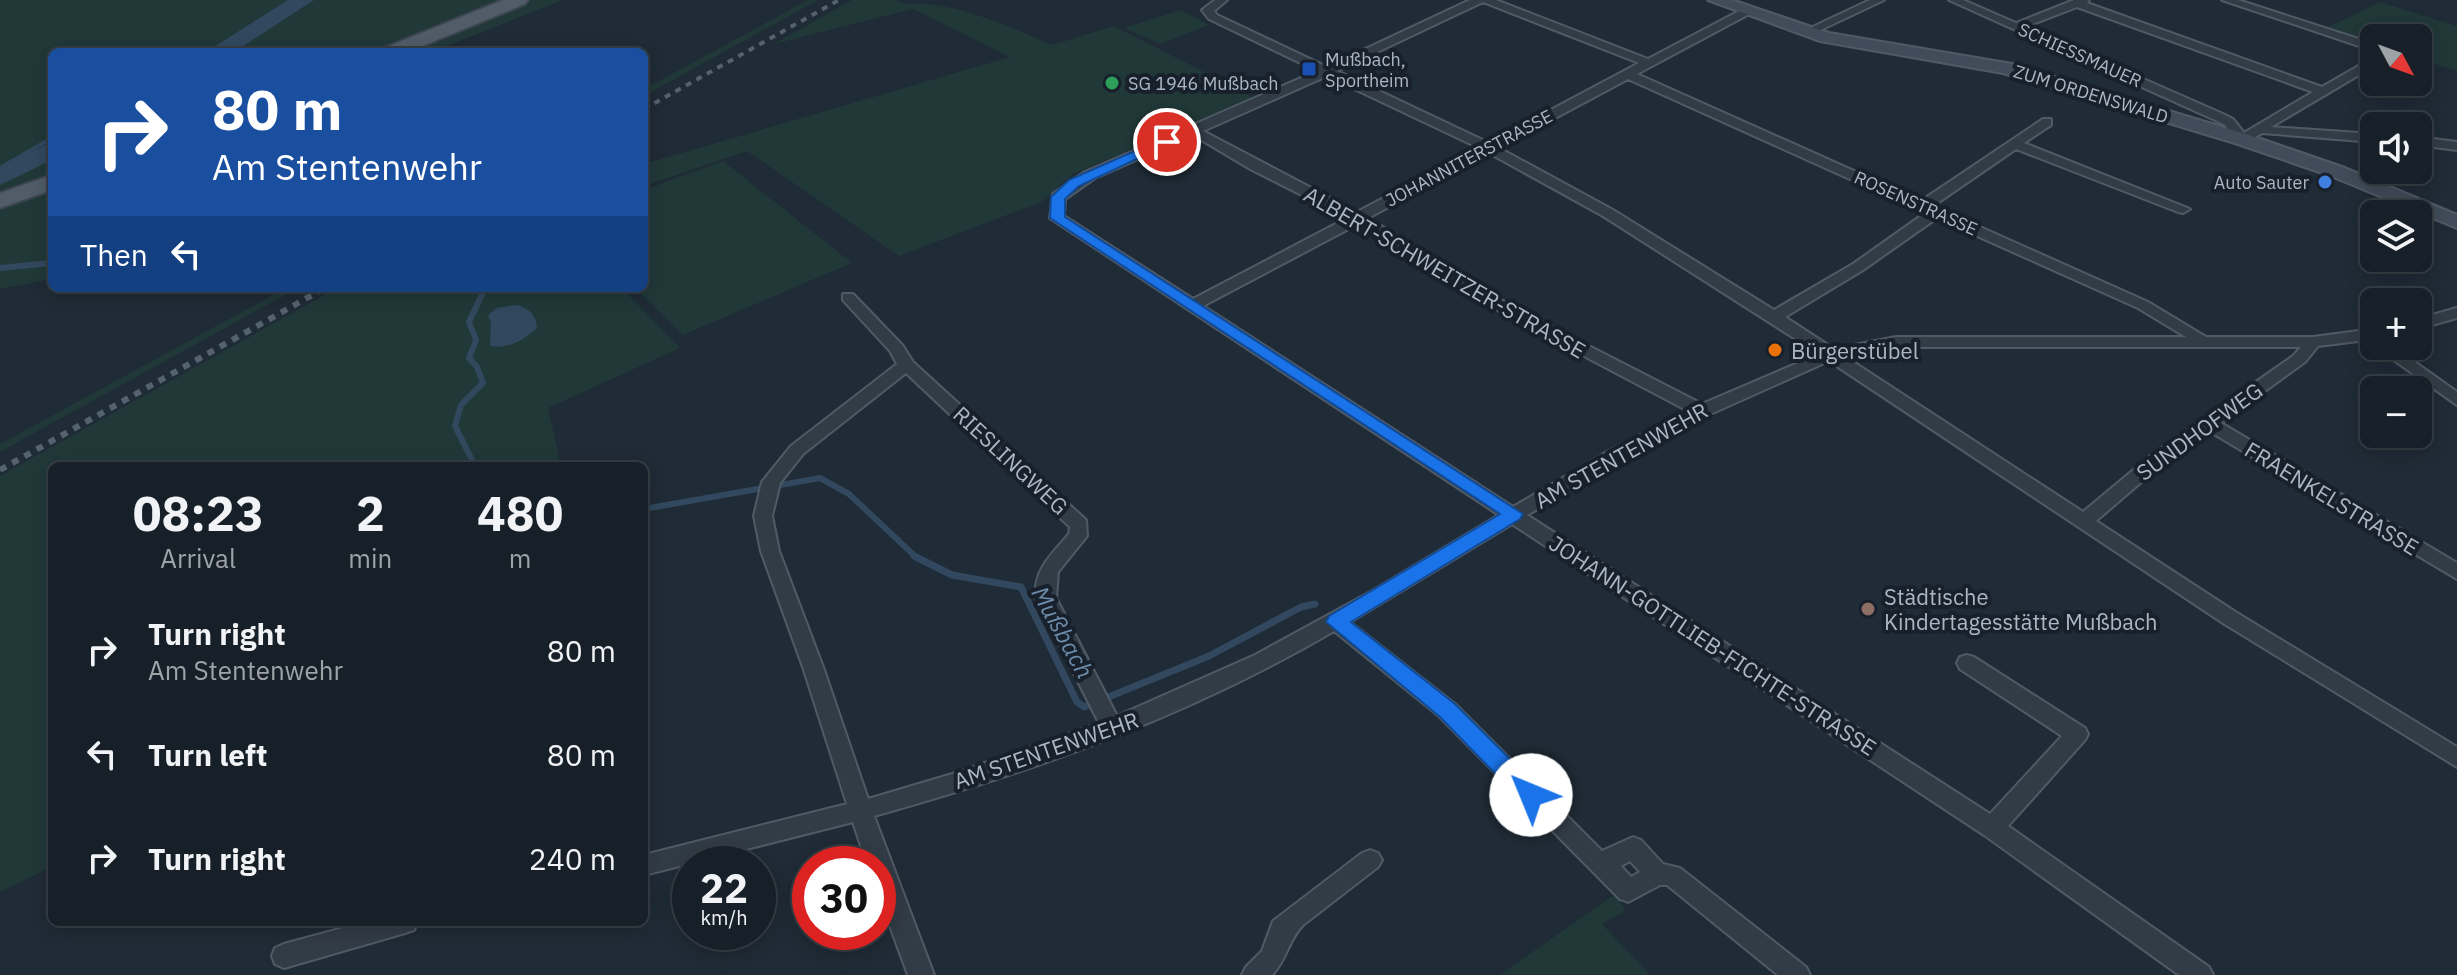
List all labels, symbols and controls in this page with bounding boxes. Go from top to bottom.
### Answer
street label: SCHIESSMAUER [2015,17,2145,93]
north arrow [2360,24,2432,96]
map controls [2360,24,2432,448]
place label: Mußbach, Sportheim [1325,48,1409,92]
marker: Mußbach, Sportheim [1300,60,1318,78]
street label: ZUM ORDENSWALD [2011,60,2171,128]
place label: SG 1946 Mußbach [1128,72,1278,95]
text: 80 m [212,73,342,145]
marker: SG 1946 Mußbach [1103,74,1121,92]
icon: right [80,80,184,184]
street label: JOHANNITERSTRASSE [1382,104,1556,212]
pin [1133,108,1201,176]
button: sound [2360,112,2432,184]
icon: arrive [1145,120,1189,164]
text: Am Stentenwehr [212,143,482,190]
street label: ROSENSTRASSE [1851,166,1981,240]
place label: Auto Sauter [2214,171,2309,194]
marker: Auto Sauter [2316,173,2334,191]
street label: ALBERT-SCHWEITZER-STRASSE [1299,179,1591,365]
button: layers [2360,200,2432,272]
icon: left [164,232,208,276]
text: Then [80,235,148,274]
button: + [2360,288,2432,360]
place label: Bürgerstübel [1791,336,1919,365]
marker: Bürgerstübel [1766,341,1784,359]
street label: SUNDHOFWEG [2130,375,2268,487]
button: − [2360,376,2432,448]
street label: AM STENTENWEHR [1529,395,1713,515]
street label: RIESLINGWEG [947,399,1075,521]
street label: FRAENKELSTRASSE [2240,435,2424,561]
text: 08:23 [133,482,264,544]
text: 2 [356,482,385,544]
text: 480 [477,482,563,544]
street label: JOHANN-GOTTLIEB-FICHTE-STRASSE [1544,528,1882,762]
text: Arrival [160,541,236,575]
text: min [348,541,392,575]
text: m [509,541,531,575]
water label: Mußbach [1025,580,1101,684]
place label: Städtische Kindertagesstätte Mußbach [1884,582,2158,636]
marker: Städtische Kindertagesstätte Mußbach [1859,600,1877,618]
text: Turn right [148,614,286,653]
icon: right [80,628,124,672]
text: 80 m [547,631,616,670]
text: Am Stentenwehr [148,653,343,687]
street label: AM STENTENWEHR [950,705,1142,795]
icon: left [80,732,124,776]
text: Turn left [148,735,267,774]
text: 80 m [547,735,616,774]
position arrow [1489,753,1573,837]
icon: right [80,836,124,880]
text: Turn right [148,839,286,878]
text: 240 m [529,839,616,878]
speed limit sign: 30 [792,846,896,950]
text: 22 [700,862,748,914]
text: km/h [700,904,748,931]

